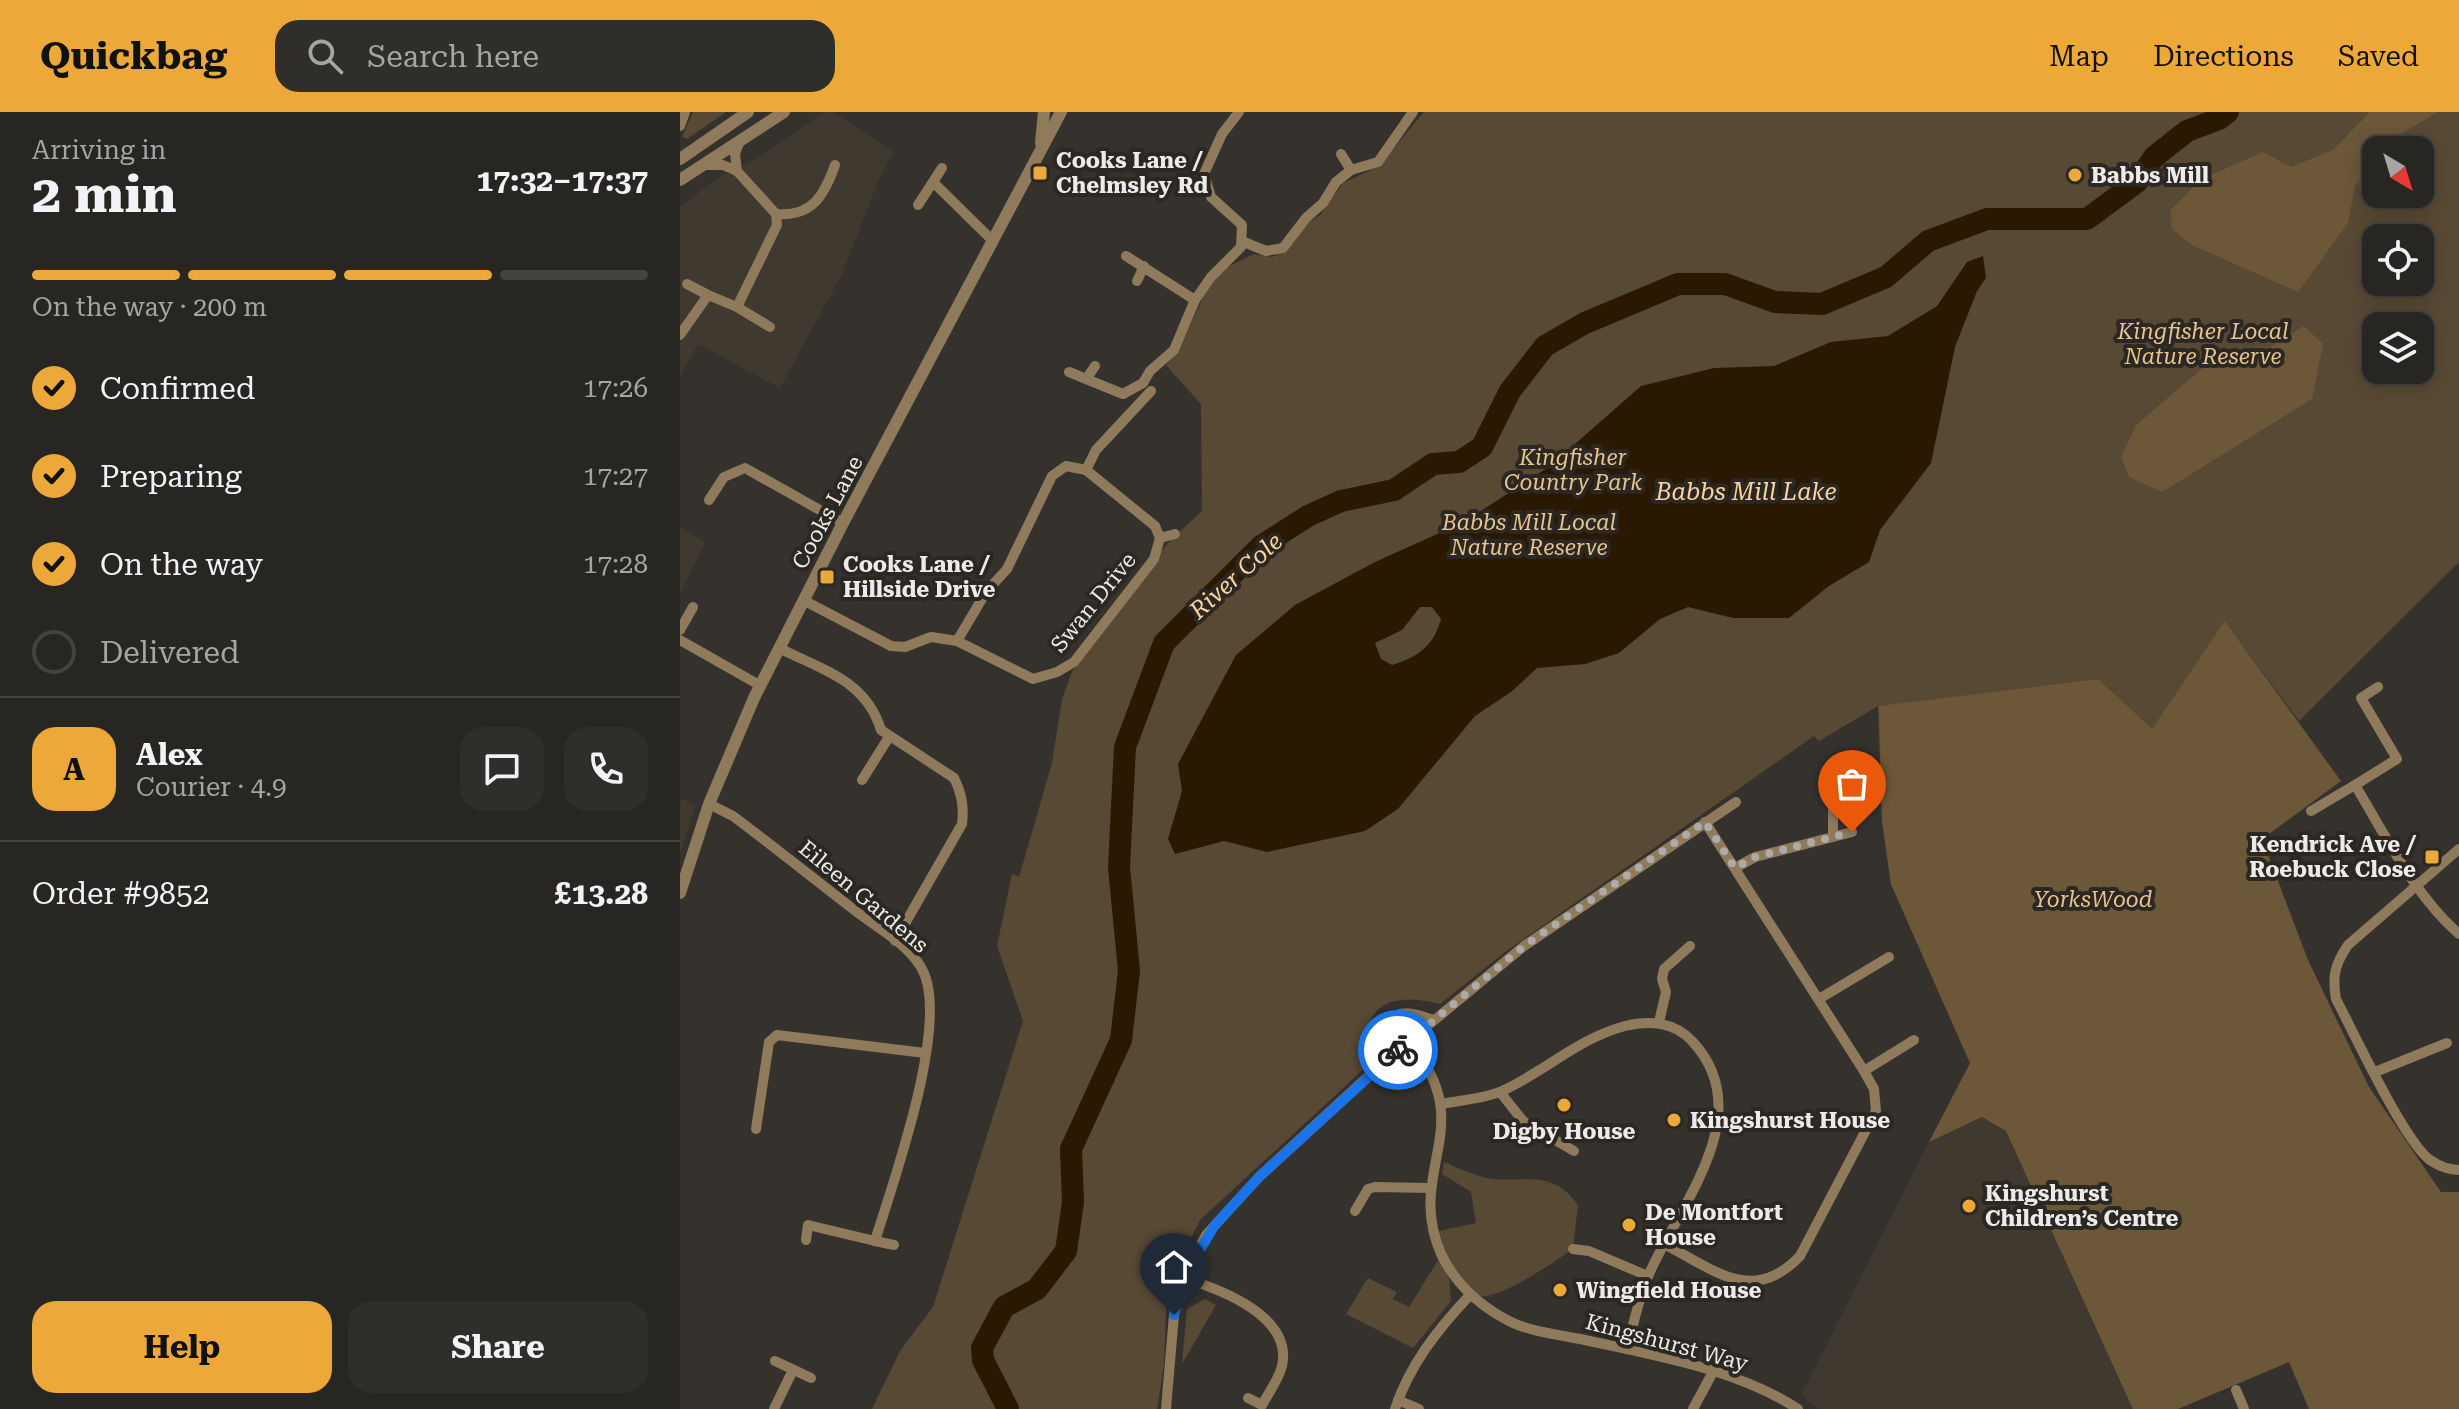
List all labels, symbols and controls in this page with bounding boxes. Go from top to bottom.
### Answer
search box [275,20,835,92]
text: Quickbag [40,34,227,78]
icon: search [303,34,347,78]
text: Search here [367,39,539,74]
text: Map [2049,40,2109,73]
text: Directions [2153,40,2294,73]
text: Saved [2338,40,2419,73]
text: Arriving in [32,135,166,165]
north arrow [2362,136,2434,208]
map controls [2362,136,2434,384]
place label: Cooks Lane / Chelmsley Rd [1056,148,1208,198]
text: 17:32–17:37 [476,163,648,198]
place label: Babbs Mill [2091,163,2209,188]
text: 2 min [32,164,177,225]
marker: Cooks Lane / Chelmsley Rd [1031,164,1049,182]
marker: Babbs Mill [2066,166,2084,184]
button: locate [2362,224,2434,296]
text: On the way · 200 m [32,292,267,322]
button: layers [2362,312,2434,384]
park label: Kingfisher Local Nature Reserve [2116,319,2289,369]
icon: check [32,366,76,410]
text: Confirmed [100,371,255,406]
text: 17:26 [583,373,648,403]
park label: Kingfisher Country Park [1504,445,1642,495]
street label: Cooks Lane [787,451,868,573]
icon: check [32,454,76,498]
text: Preparing [100,459,242,494]
text: 17:27 [583,461,648,491]
water label: Babbs Mill Lake [1654,478,1837,506]
park label: Babbs Mill Local Nature Reserve [1441,510,1616,560]
water label: River Cole [1183,527,1288,625]
icon: check [32,542,76,586]
text: On the way [100,547,263,582]
street label: Swan Drive [1046,548,1141,657]
text: 17:28 [583,549,648,579]
place label: Cooks Lane / Hillside Drive [843,552,995,602]
marker: Cooks Lane / Hillside Drive [818,568,836,586]
text: Delivered [100,635,239,670]
button: chat [460,727,544,811]
button: phone [564,727,648,811]
text: Alex [136,737,203,772]
pin [1818,750,1886,832]
text: A [63,752,85,787]
icon: bag [1830,762,1874,806]
text: Courier · 4.9 [136,772,286,802]
place label: Kendrick Ave / Roebuck Close [2249,832,2417,882]
street label: Eileen Gardens [794,835,933,958]
marker: Kendrick Ave / Roebuck Close [2423,848,2441,866]
text: Order #9852 [32,876,210,911]
text: £13.28 [555,876,648,911]
park label: YorksWood [2034,887,2153,912]
courier [1358,1010,1438,1090]
icon: bike [1376,1028,1420,1072]
marker: Digby House [1555,1096,1573,1114]
place label: Kingshurst House [1690,1108,1890,1133]
marker: Kingshurst House [1665,1111,1683,1129]
place label: Digby House [1493,1119,1635,1144]
place label: Kingshurst Children’s Centre [1985,1181,2179,1231]
marker: Kingshurst Children’s Centre [1960,1197,1978,1215]
place label: De Montfort House [1645,1200,1783,1250]
marker: De Montfort House [1620,1216,1638,1234]
pin [1140,1233,1208,1315]
icon: home [1152,1245,1196,1289]
place label: Wingfield House [1576,1278,1762,1303]
marker: Wingfield House [1551,1281,1569,1299]
button: Help [32,1301,332,1393]
button: Share [348,1301,648,1393]
street label: Kingshurst Way [1583,1309,1751,1376]

